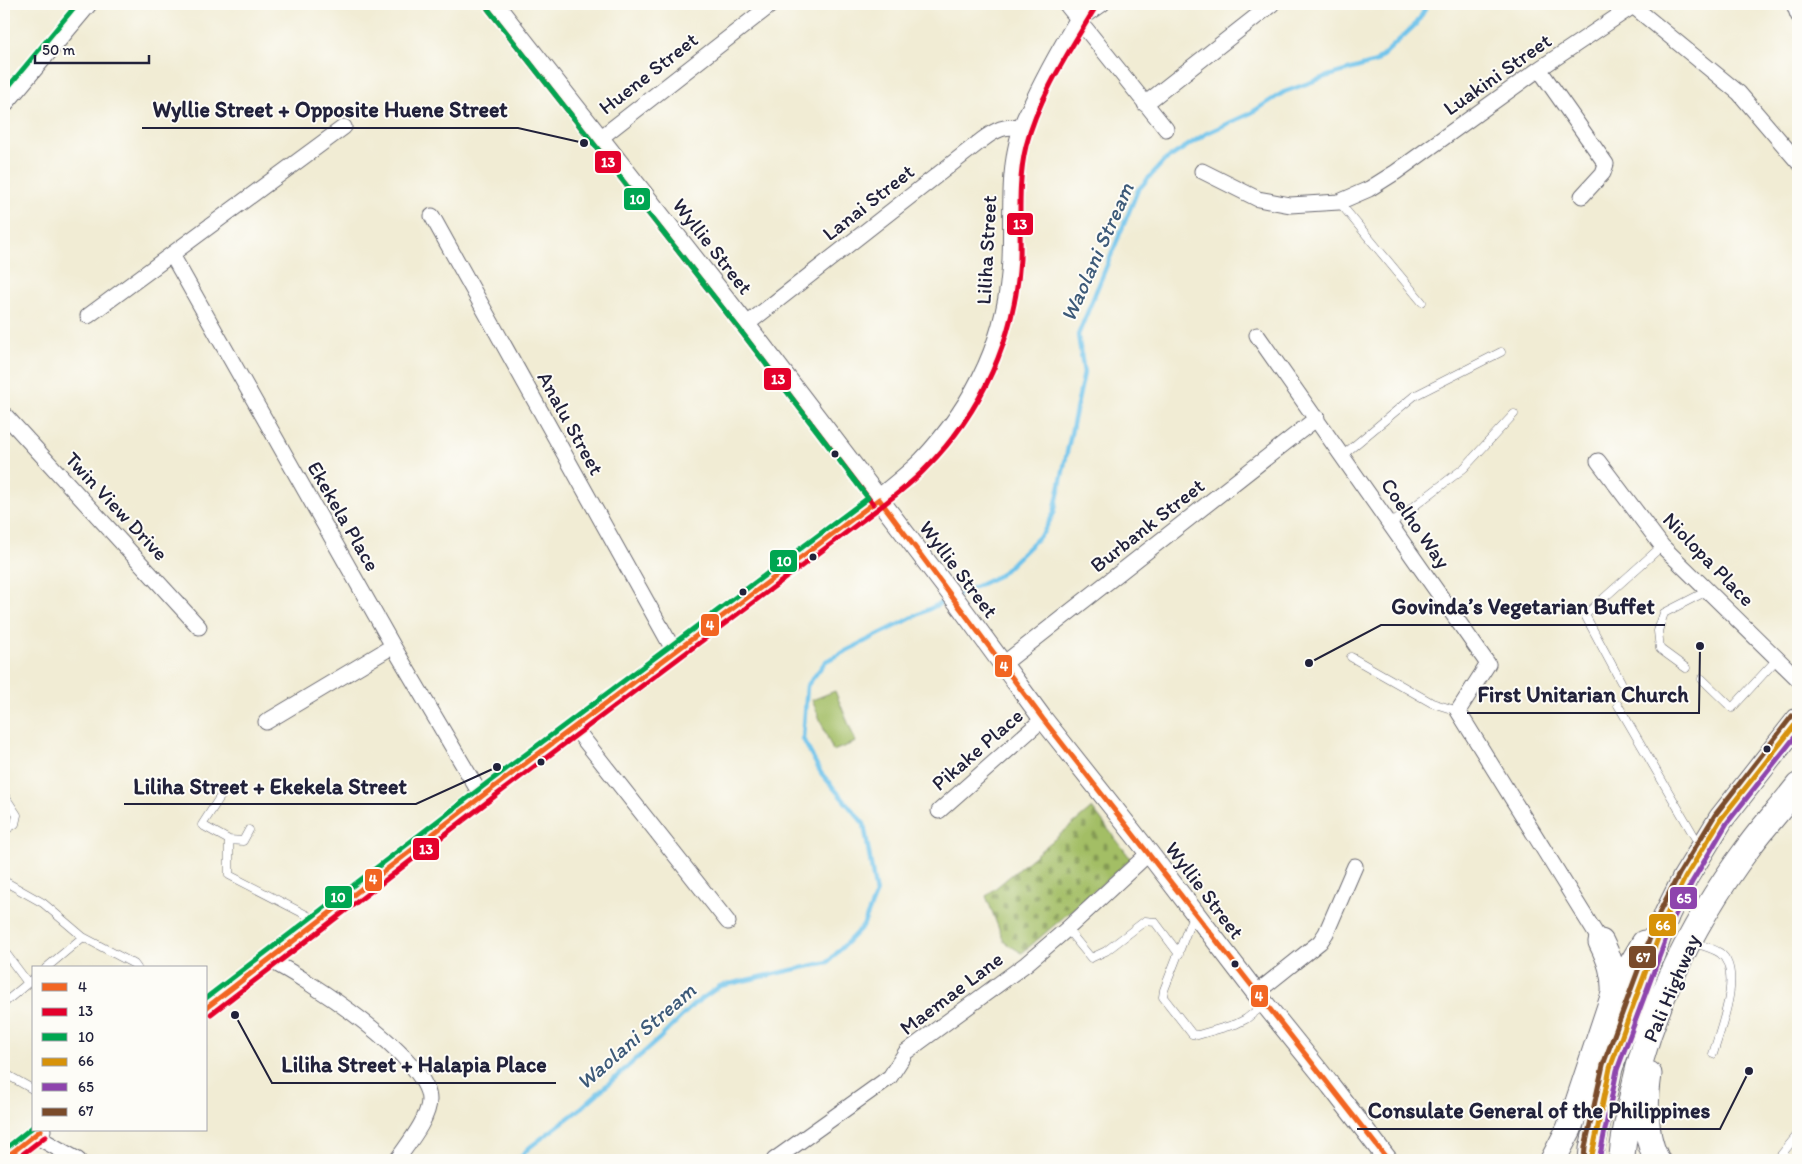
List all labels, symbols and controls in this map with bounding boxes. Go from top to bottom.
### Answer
street label: Huene Street [594,27,703,119]
street label: Luakini Street [1438,28,1556,120]
scale bar [35,32,149,64]
text: 50 m [42,41,75,59]
callout: Wyllie Street + Opposite Huene Street [142,91,518,128]
text: Wyllie Street + Opposite Huene Street [152,96,508,123]
line badge: 13 [594,150,622,174]
text: 13 [601,154,615,171]
street label: Lanai Street [817,158,919,246]
water label: Waolani Stream [1054,178,1140,326]
line badge: 10 [623,187,651,211]
text: 10 [629,191,645,208]
street label: Wyllie Street [668,193,758,299]
street label: Liliha Street [971,195,1001,305]
line badge: 13 [1006,212,1034,236]
text: 13 [1013,216,1027,233]
street label: Analu Street [532,367,610,479]
line badge: 13 [763,367,792,391]
text: 13 [771,371,785,388]
street label: Twin View Drive [60,446,174,566]
unlabelled marker [830,449,840,459]
street label: Ekekela Place [302,457,386,576]
street label: Burbank Street [1085,473,1209,577]
street label: Coelho Way [1376,473,1456,573]
street label: Niolopa Place [1658,507,1760,611]
street label: Wyllie Street [914,515,1004,623]
line badge: 10 [769,549,798,573]
unlabelled marker [808,552,818,562]
text: 10 [776,553,792,570]
unlabelled marker [738,587,748,597]
callout: Govinda’s Vegetarian Buffet [1381,588,1665,625]
text: Govinda’s Vegetarian Buffet [1391,593,1655,620]
line badge: 4 [700,613,720,637]
text: 4 [706,617,715,634]
line badge: 4 [994,654,1013,678]
text: 4 [1000,658,1009,675]
callout: First Unitarian Church [1467,676,1699,713]
text: First Unitarian Church [1477,681,1689,708]
street label: Pikake Place [926,703,1028,795]
unlabelled marker [1762,744,1772,754]
unlabelled marker [536,757,546,767]
callout: Liliha Street + Ekekela Street [124,767,416,804]
text: Liliha Street + Ekekela Street [133,773,407,800]
street label: Wyllie Street [1160,836,1250,944]
line badge: 13 [412,837,440,861]
text: 13 [419,841,433,858]
line badge: 4 [364,868,383,892]
text: 4 [369,871,378,888]
line badge: 10 [324,885,353,909]
line badge: 65 [1669,886,1698,910]
text: 10 [330,889,346,906]
text: 65 [1677,890,1692,907]
line badge: 66 [1648,913,1677,937]
text: 66 [1656,917,1671,934]
street label: Pali Highway [1637,930,1705,1046]
line badge: 67 [1628,945,1657,969]
street label: Maemae Lane [894,946,1008,1040]
text: 67 [1636,949,1650,966]
unlabelled marker [1230,959,1240,969]
legend [32,966,208,1132]
water label: Waolani Stream [571,977,702,1095]
text: 4 [78,978,87,996]
line badge: 4 [1250,984,1269,1008]
text: 4 [1255,988,1264,1005]
text: 13 [78,1002,93,1020]
text: 10 [78,1028,94,1046]
callout: Liliha Street + Halapia Place [272,1046,556,1083]
text: Liliha Street + Halapia Place [281,1051,547,1078]
text: 66 [78,1052,94,1070]
text: 65 [78,1078,94,1096]
callout: Consulate General of the Philippines [1357,1092,1720,1129]
text: Consulate General of the Philippines [1368,1097,1710,1124]
text: 67 [78,1102,94,1120]

